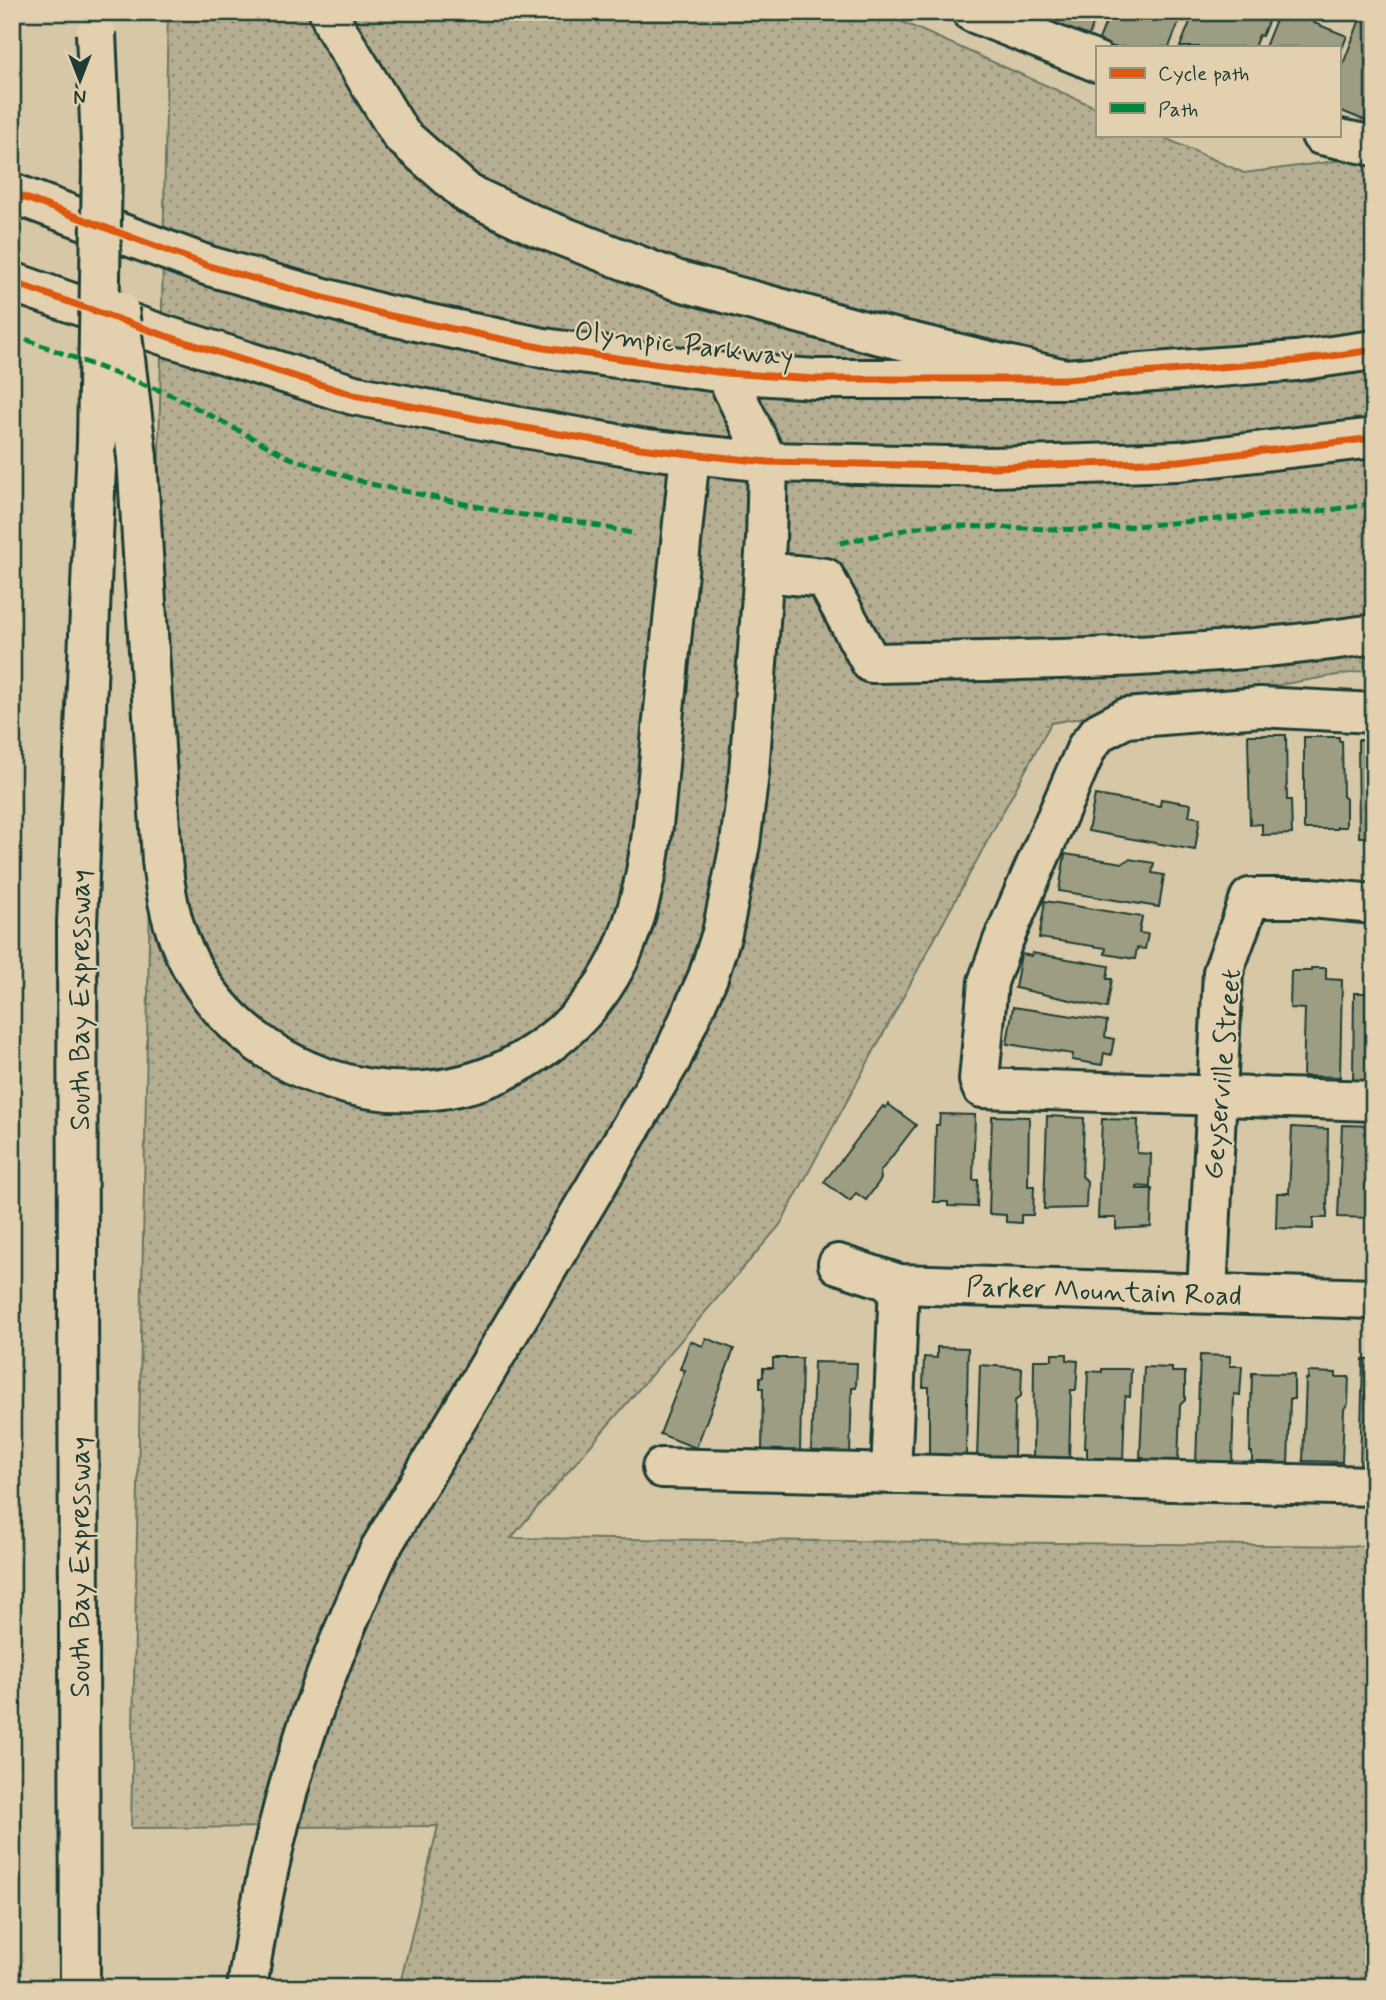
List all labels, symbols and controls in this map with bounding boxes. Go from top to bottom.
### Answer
north arrow [46,46,116,116]
legend [1096,46,1340,136]
text: Cycle path [1158,60,1249,88]
text: N [74,83,86,108]
text: Path [1158,96,1198,124]
street label: Olympic Parkway [572,314,795,377]
street label: South Bay Expressway [63,870,100,1130]
street label: Geyserville Street [1196,967,1251,1181]
street label: Parker Mountain Road [965,1269,1242,1316]
street label: South Bay Expressway [63,1437,100,1697]

